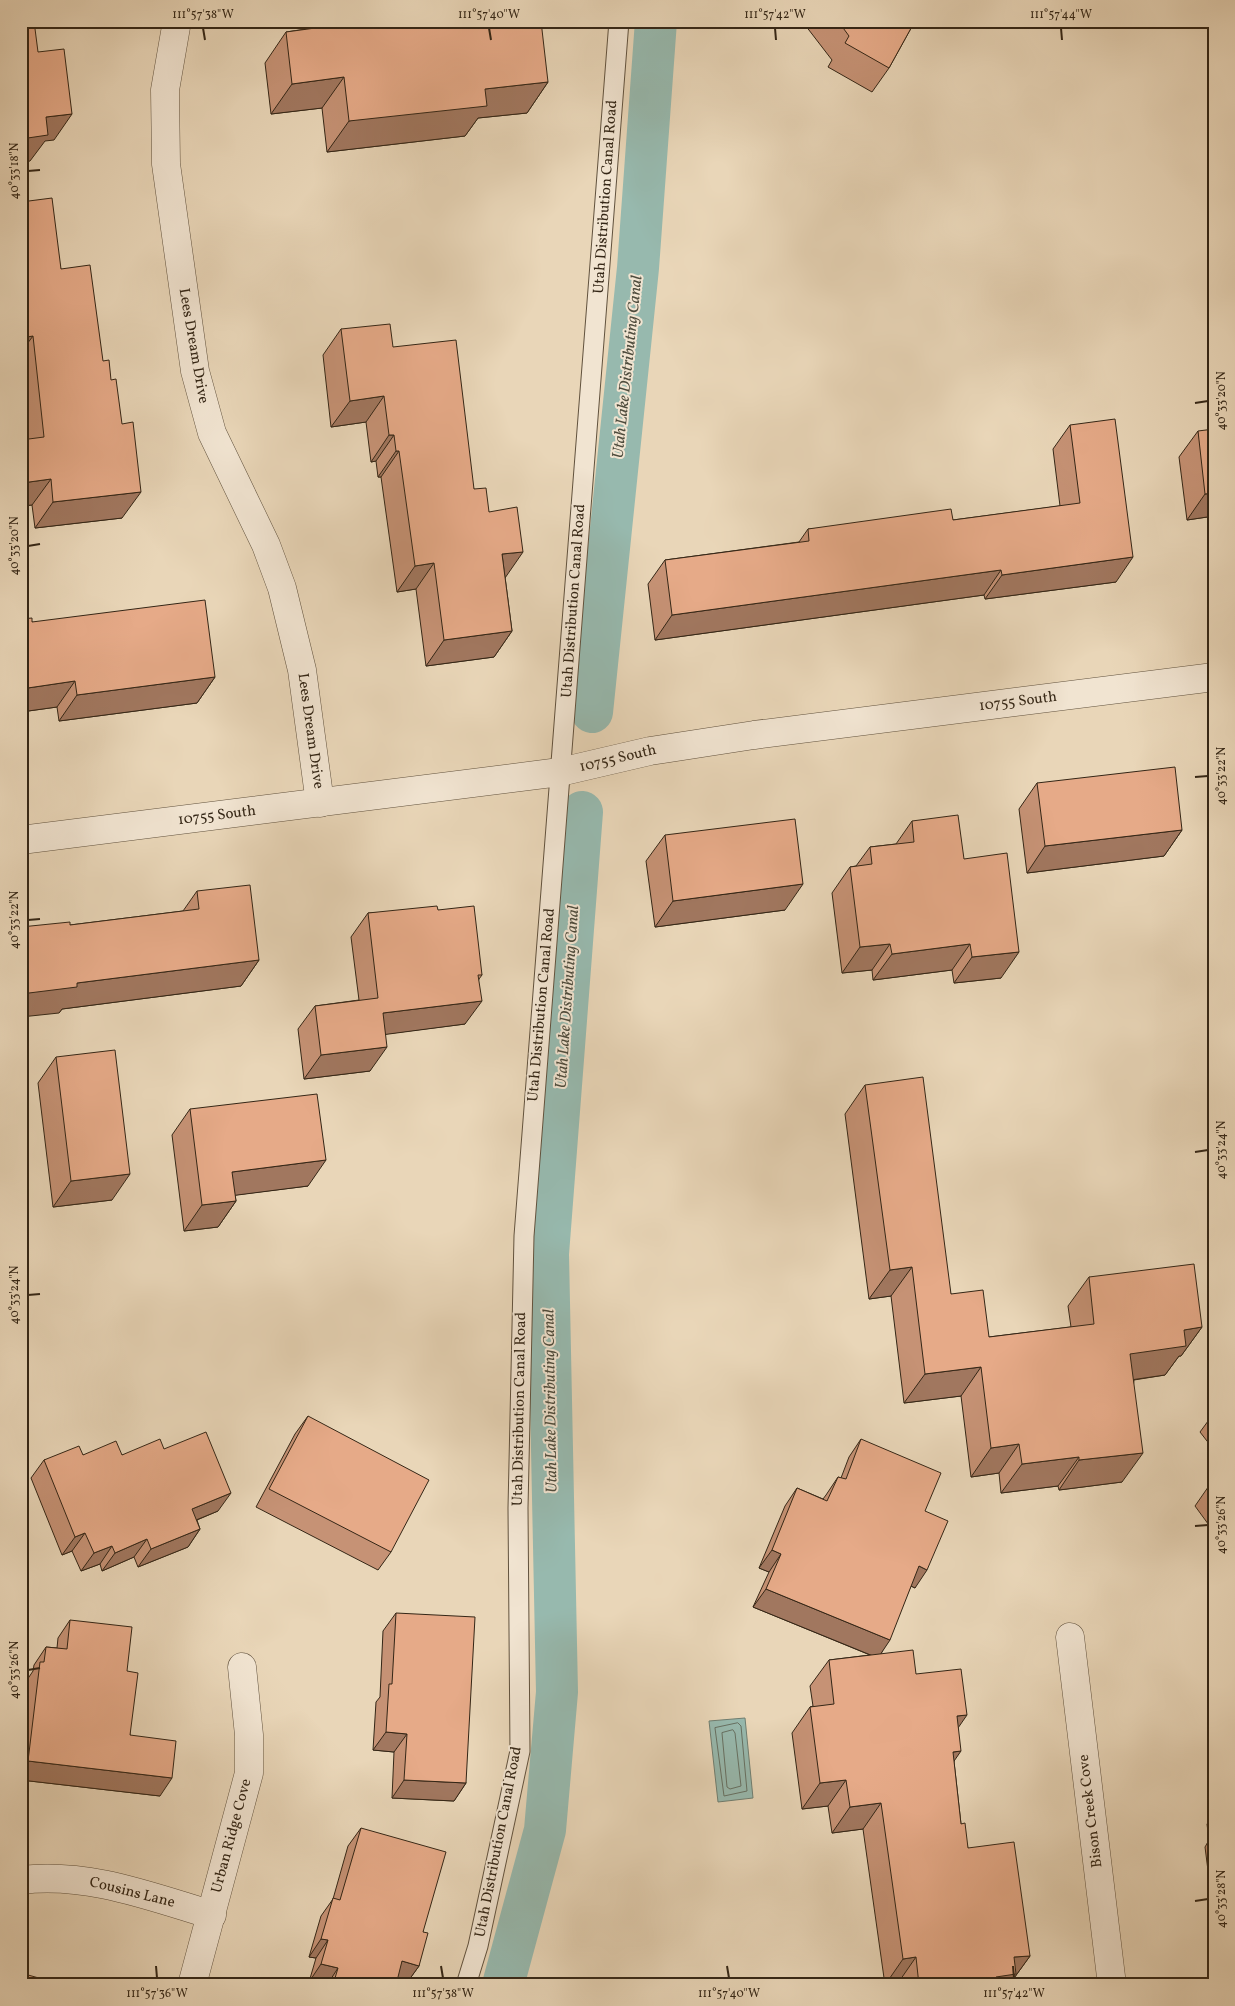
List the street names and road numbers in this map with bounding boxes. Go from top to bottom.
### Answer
street label: Utah Distribution Canal Road [589,99,623,295]
street label: Lees Dream Drive [173,287,213,405]
street label: Utah Distribution Canal Road [557,503,591,699]
street label: Lees Dream Drive [291,672,329,790]
street label: 10755 South [978,687,1058,717]
street label: 10755 South [577,740,659,778]
street label: 10755 South [177,801,257,831]
street label: Utah Distribution Canal Road [523,907,561,1103]
street label: Utah Distribution Canal Road [508,1312,532,1506]
street label: Utah Distribution Canal Road [470,1745,528,1939]
street label: Bison Creek Cove [1074,1753,1108,1869]
street label: Urban Ridge Cove [207,1777,257,1895]
street label: Cousins Lane [87,1872,177,1914]

